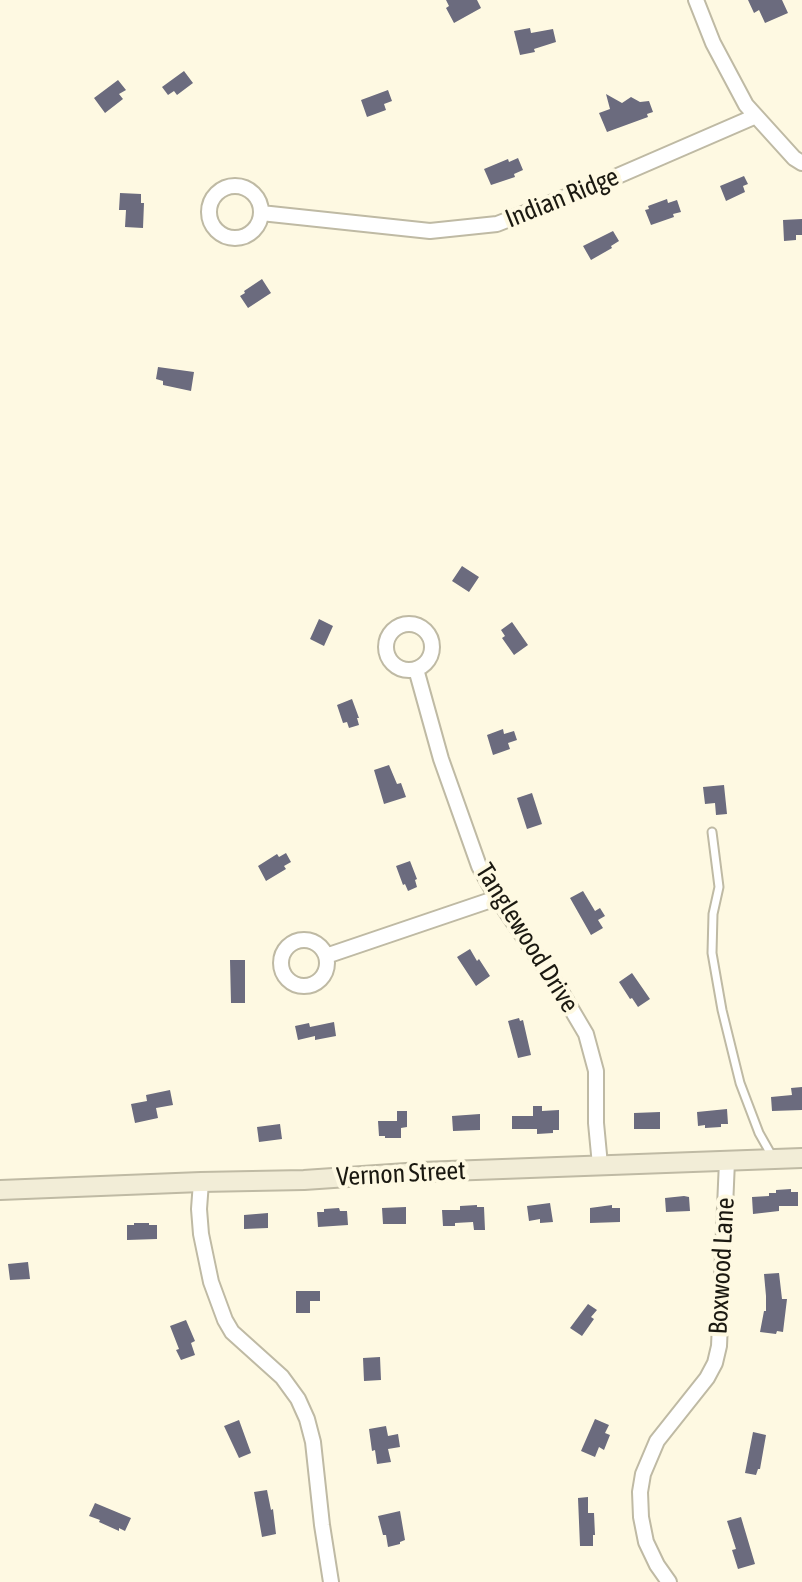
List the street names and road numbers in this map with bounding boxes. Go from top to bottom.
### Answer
street label: Indian Ridge [501,161,623,235]
street label: Tanglewood Drive [469,858,585,1018]
street label: Vernon Street [336,1155,466,1193]
street label: Boxwood Lane [703,1197,741,1335]

